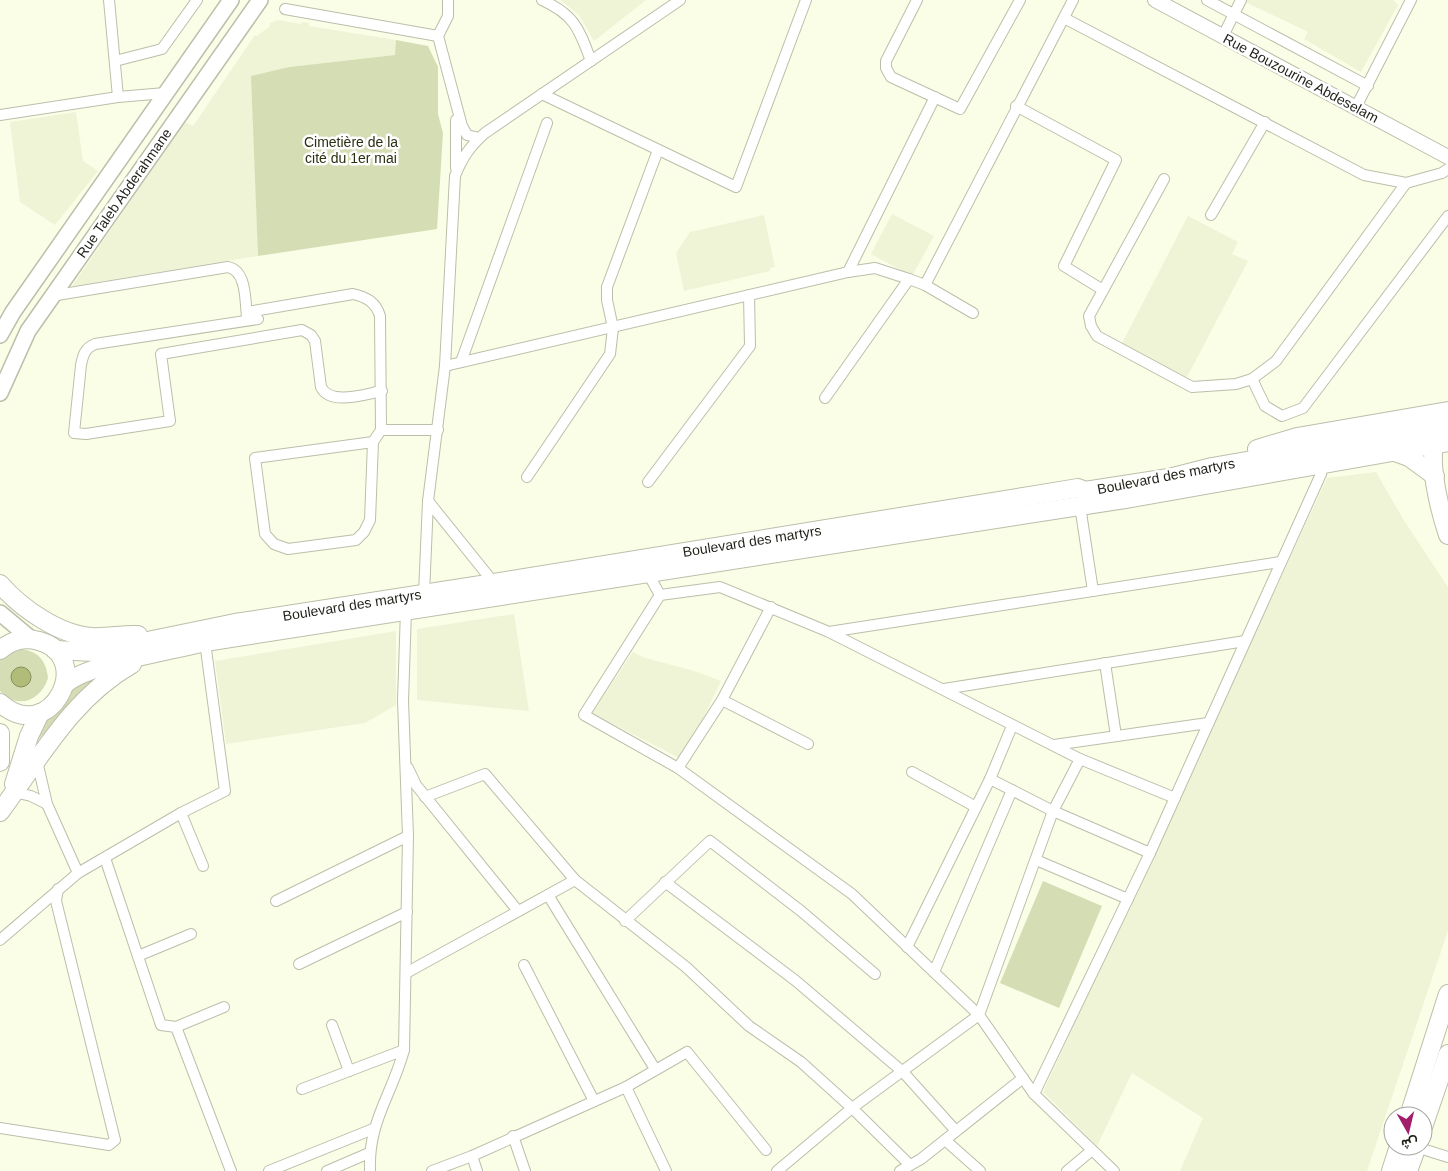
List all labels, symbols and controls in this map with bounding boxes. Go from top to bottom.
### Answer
street label: Rue Bouzourine Abdeselam [1221,30,1381,126]
street label: Rue Taleb Abderahmane [73,125,175,261]
park label: Cimetière de la cité du 1er mai [304,134,398,166]
street label: Boulevard des martyrs [1096,455,1236,497]
street label: Boulevard des martyrs [682,522,822,560]
street label: Boulevard des martyrs [282,586,422,624]
north arrow [1383,1106,1433,1156]
text: ش [1400,1134,1419,1153]

